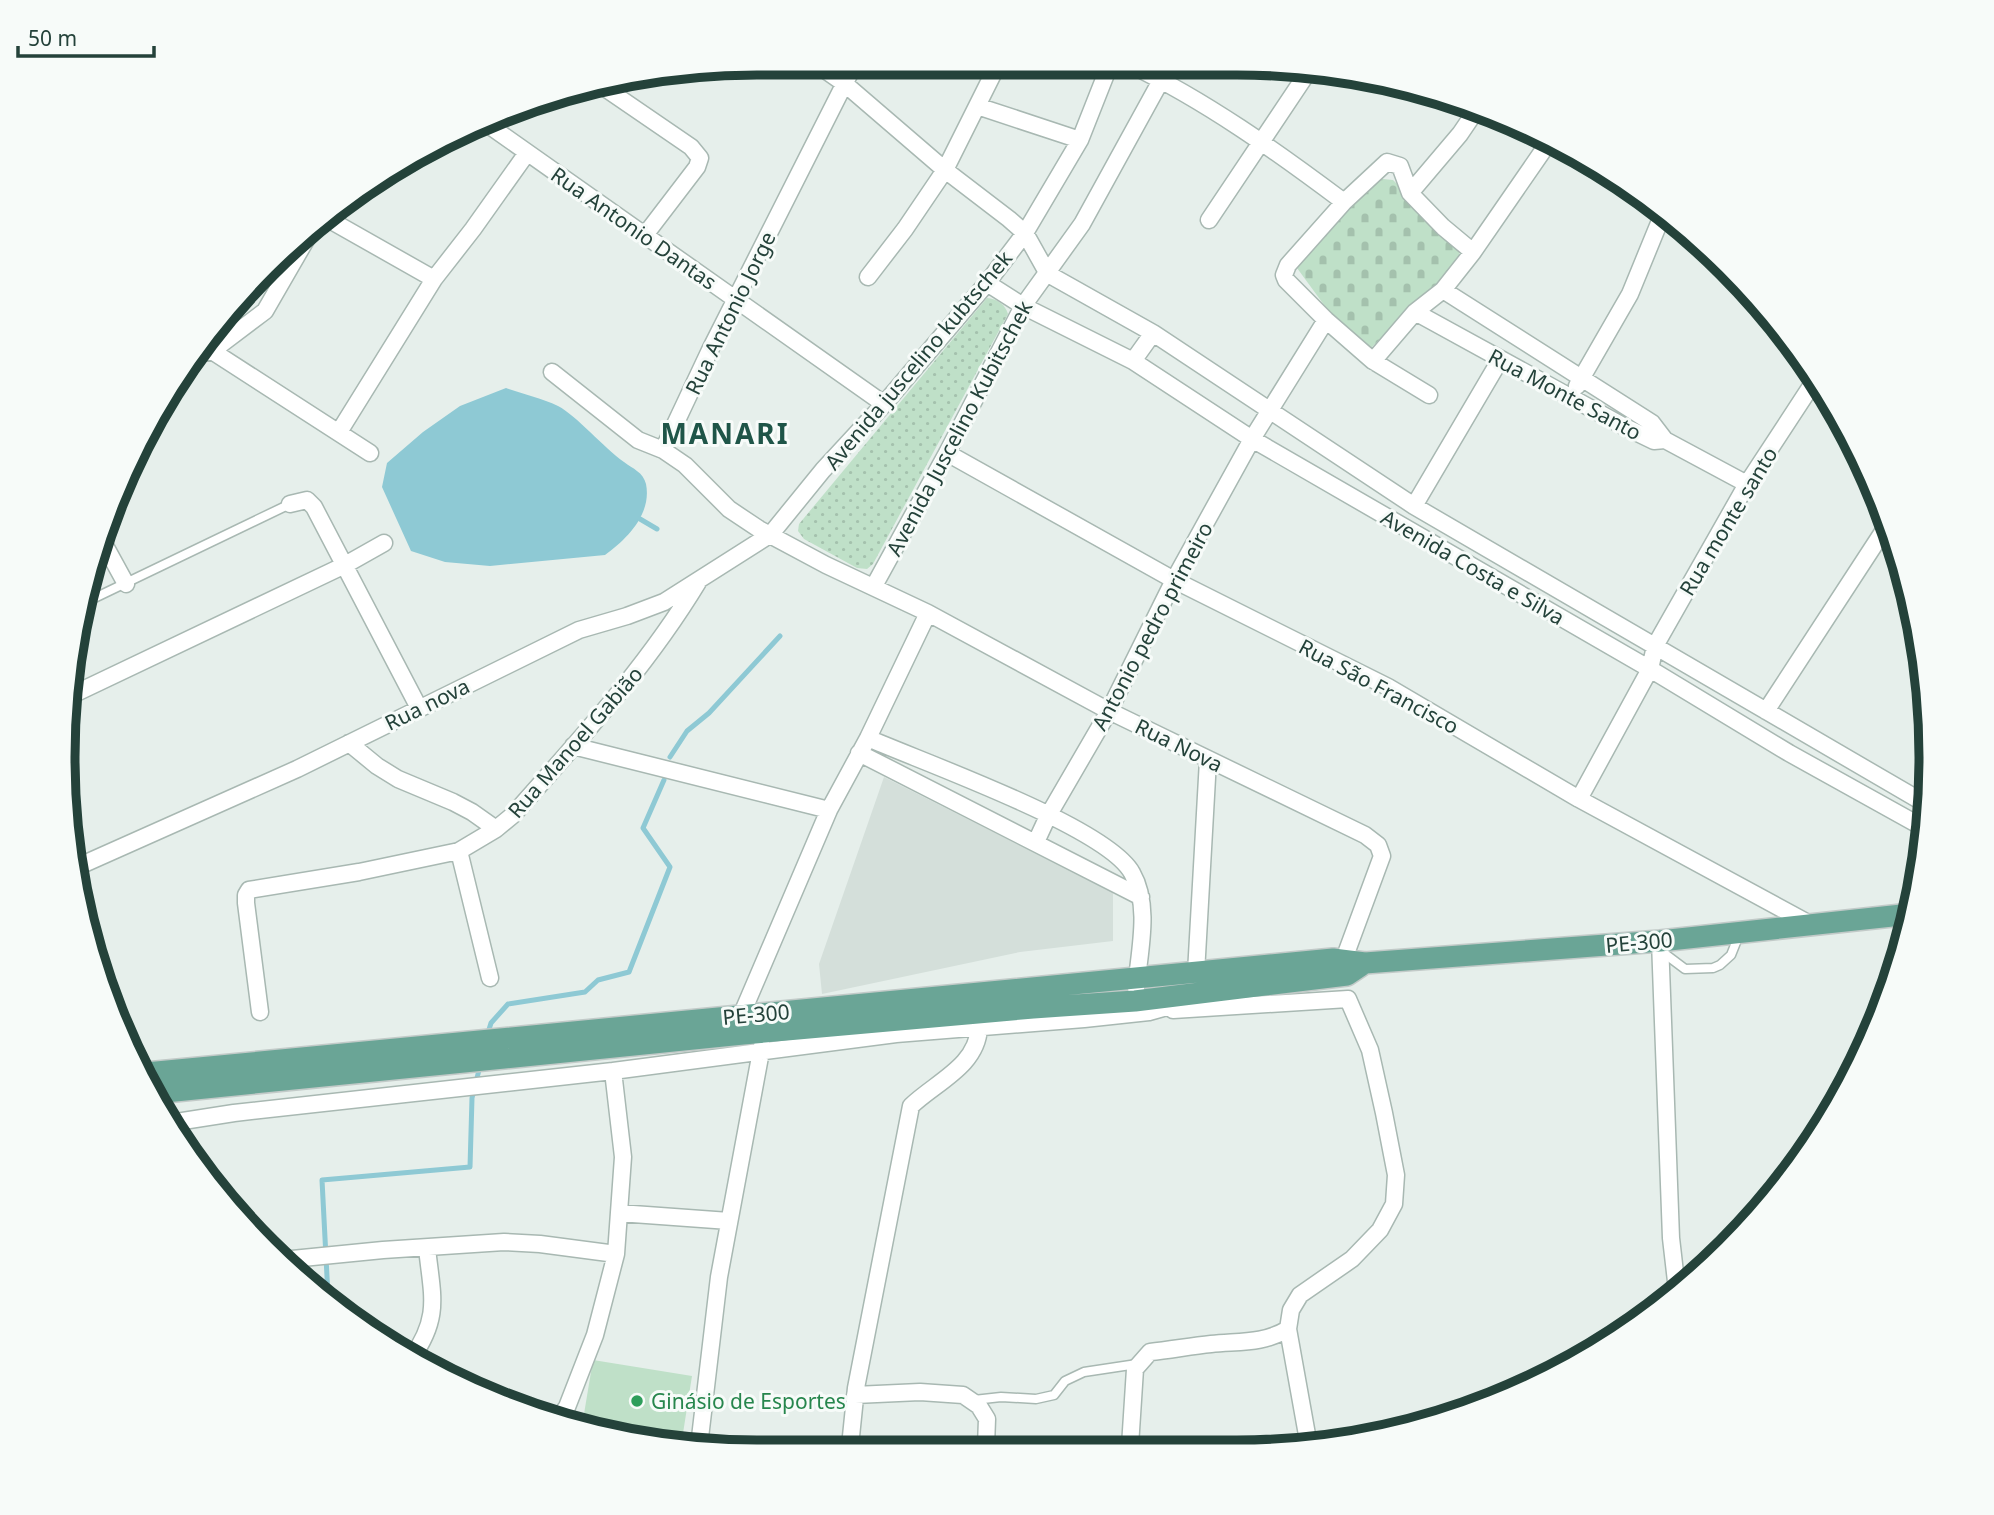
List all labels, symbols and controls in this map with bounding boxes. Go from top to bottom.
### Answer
scale bar [18,14,154,58]
text: 50 m [28,24,77,52]
street label: Rua Antonio Dantas [546,160,722,296]
street label: Rua Antonio Jorge [678,227,782,399]
street label: Avenida juscelino kubtschek [818,244,1018,475]
street label: Avenida Juscelino Kubitschek [880,295,1039,560]
street label: Rua Monte Santo [1484,342,1646,446]
district label: MANARI [660,414,790,452]
street label: Rua monte santo [1673,442,1783,600]
street label: Avenida Costa e Silva [1376,503,1570,631]
street label: Antonio pedro primeiro [1085,517,1219,735]
street label: Rua São Francisco [1294,632,1464,740]
street label: Rua Manoel Gabião [501,660,649,824]
street label: Rua nova [380,671,474,737]
street label: Rua Nova [1131,712,1227,778]
street label: PE-300 [1604,925,1674,959]
street label: PE-300 [721,997,791,1031]
place label: Ginásio de Esportes [651,1387,846,1415]
marker: Ginásio de Esportes [629,1393,645,1409]

